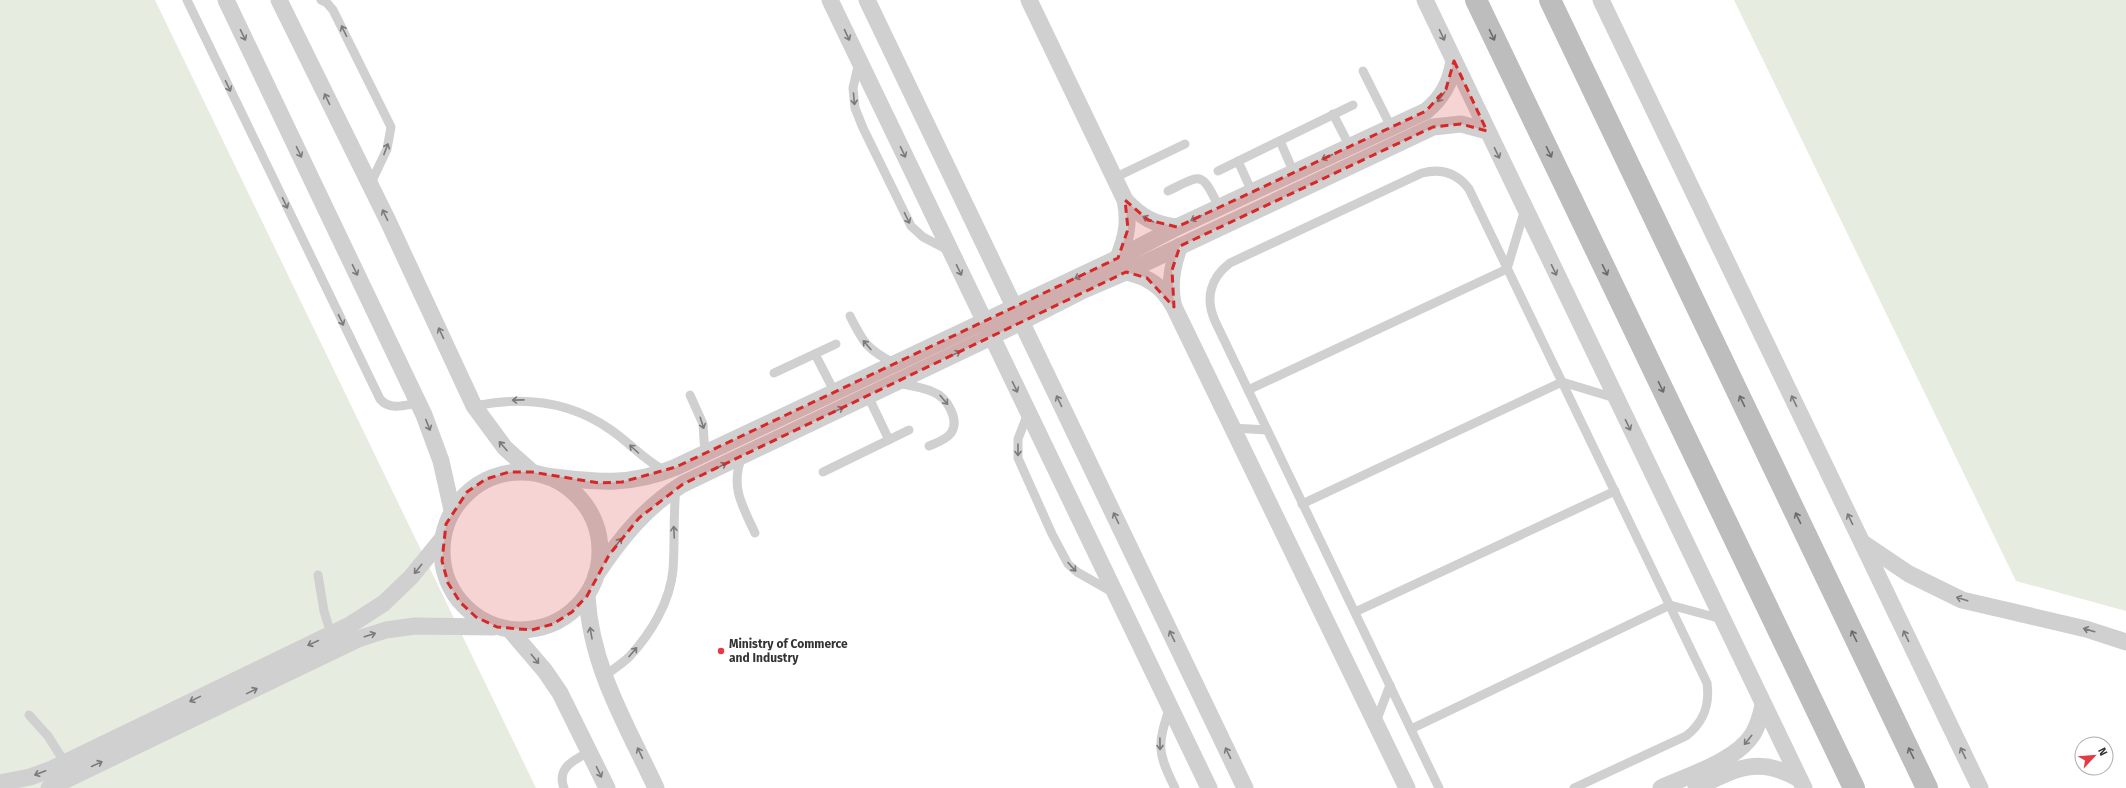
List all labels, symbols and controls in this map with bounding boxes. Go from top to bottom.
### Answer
one-way arrow [340,25,347,37]
one-way arrow [240,29,247,41]
one-way arrow [844,29,851,41]
one-way arrow [1439,29,1446,41]
one-way arrow [1489,29,1496,41]
one-way arrow [225,79,232,91]
one-way arrow [1436,91,1445,102]
one-way arrow [851,92,858,105]
one-way arrow [323,93,331,105]
one-way arrow [383,144,391,156]
one-way arrow [296,146,303,158]
one-way arrow [900,146,907,158]
one-way arrow [1494,146,1501,158]
one-way arrow [1546,146,1553,158]
one-way arrow [1321,154,1333,161]
one-way arrow [282,196,289,208]
one-way arrow [381,210,388,222]
one-way arrow [904,211,911,223]
one-way arrow [1142,215,1154,223]
one-way arrow [1191,215,1203,222]
one-way arrow [352,263,359,275]
one-way arrow [956,263,963,275]
one-way arrow [1602,263,1609,275]
one-way arrow [1551,264,1558,276]
one-way arrow [1074,273,1086,280]
one-way arrow [338,313,345,325]
one-way arrow [437,327,444,339]
one-way arrow [862,340,871,351]
one-way arrow [949,350,961,357]
one-way arrow [1658,380,1665,392]
one-way arrow [1012,381,1019,393]
one-way arrow [939,395,948,406]
one-way arrow [1055,395,1062,407]
one-way arrow [1738,395,1745,407]
one-way arrow [1790,396,1797,408]
one-way arrow [512,397,525,404]
one-way arrow [832,406,844,413]
one-way arrow [699,417,706,430]
one-way arrow [425,419,433,431]
one-way arrow [1625,419,1632,431]
one-way arrow [499,441,508,451]
one-way arrow [1014,443,1022,456]
one-way arrow [629,445,639,454]
one-way arrow [714,462,726,469]
one-way arrow [1112,513,1119,525]
one-way arrow [1794,513,1801,525]
one-way arrow [1846,513,1853,525]
one-way arrow [670,526,677,539]
one-way arrow [614,538,622,549]
one-way arrow [1067,562,1077,572]
one-way arrow [413,563,422,574]
one-way arrow [1956,595,1969,602]
one-way arrow [2082,626,2095,633]
one-way arrow [587,627,595,640]
one-way arrow [1168,630,1175,642]
one-way arrow [1850,630,1857,642]
one-way arrow [1902,630,1909,642]
one-way arrow [363,631,375,639]
place label: Ministry of Commerce and Industry [729,637,848,665]
one-way arrow [307,640,319,647]
one-way arrow [629,646,637,657]
marker: Ministry of Commerce and Industry [716,646,726,656]
one-way arrow [531,654,540,665]
one-way arrow [246,687,258,694]
one-way arrow [189,696,201,703]
one-way arrow [1743,735,1752,746]
north arrow [2074,736,2114,776]
one-way arrow [1156,737,1164,750]
text: N [2095,746,2110,758]
one-way arrow [636,747,643,759]
one-way arrow [1224,747,1231,759]
one-way arrow [1907,747,1914,759]
one-way arrow [1959,747,1966,759]
one-way arrow [91,760,103,767]
one-way arrow [596,766,603,778]
one-way arrow [35,770,47,778]

